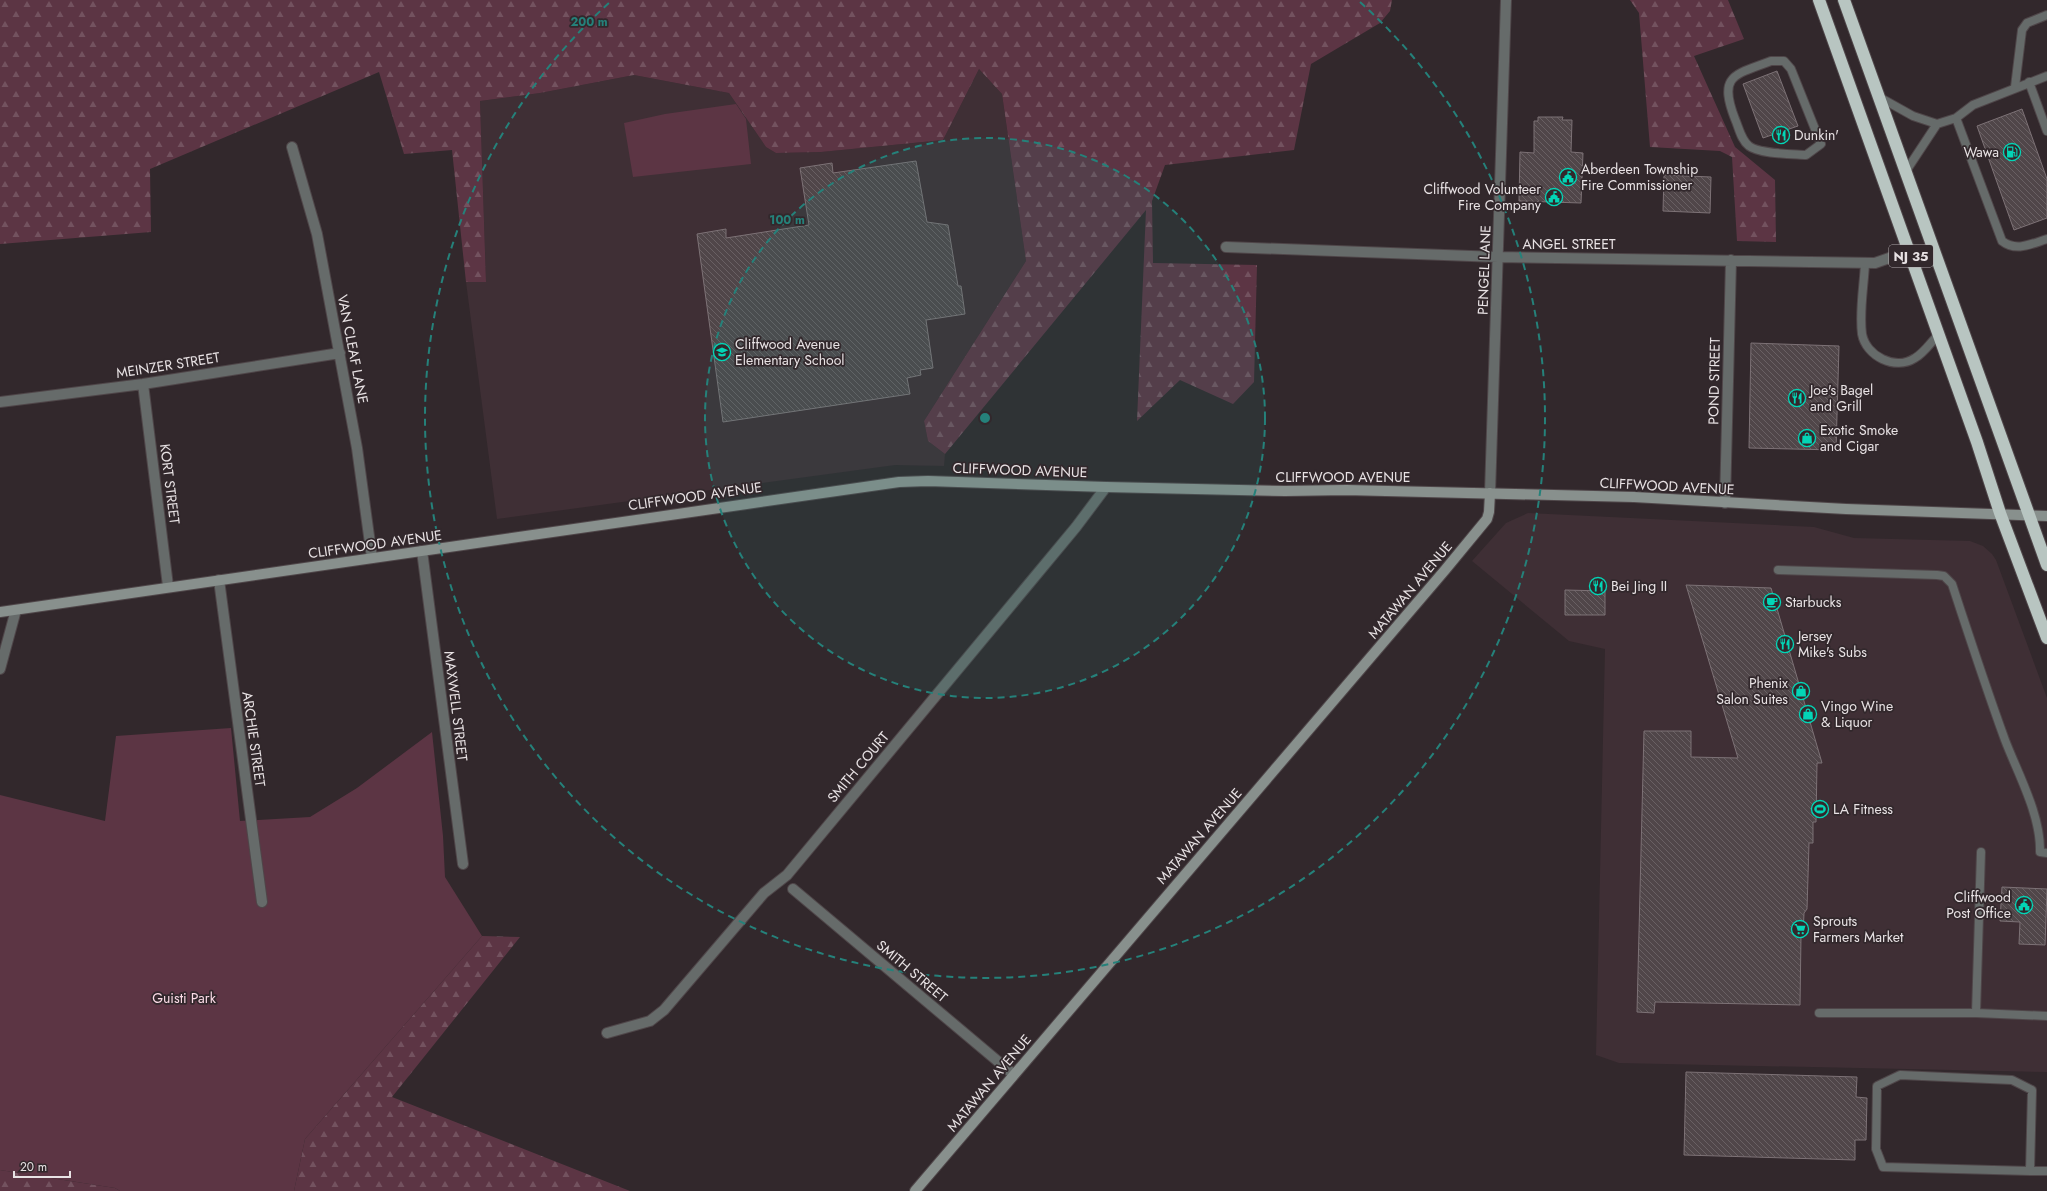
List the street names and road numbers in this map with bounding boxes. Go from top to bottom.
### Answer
street label: PENGEL LANE [1472,225,1496,315]
street label: ANGEL STREET [1522,234,1616,254]
road number: NJ 35 [1889,245,1933,267]
street label: VAN CLEAF LANE [333,293,373,405]
street label: POND STREET [1703,337,1725,425]
street label: MEINZER STREET [115,347,222,383]
street label: KORT STREET [155,443,185,526]
street label: CLIFFWOOD AVENUE [952,458,1088,482]
street label: CLIFFWOOD AVENUE [1276,467,1410,487]
street label: CLIFFWOOD AVENUE [1599,472,1735,500]
street label: CLIFFWOOD AVENUE [627,477,763,515]
street label: CLIFFWOOD AVENUE [307,525,443,563]
street label: MATAWAN AVENUE [1363,537,1457,643]
street label: MAXWELL STREET [439,650,473,763]
street label: ARCHIE STREET [237,690,271,788]
street label: SMITH COURT [822,727,894,807]
street label: MATAWAN AVENUE [1152,784,1246,888]
street label: SMITH STREET [872,935,952,1007]
street label: MATAWAN AVENUE [942,1030,1036,1136]

